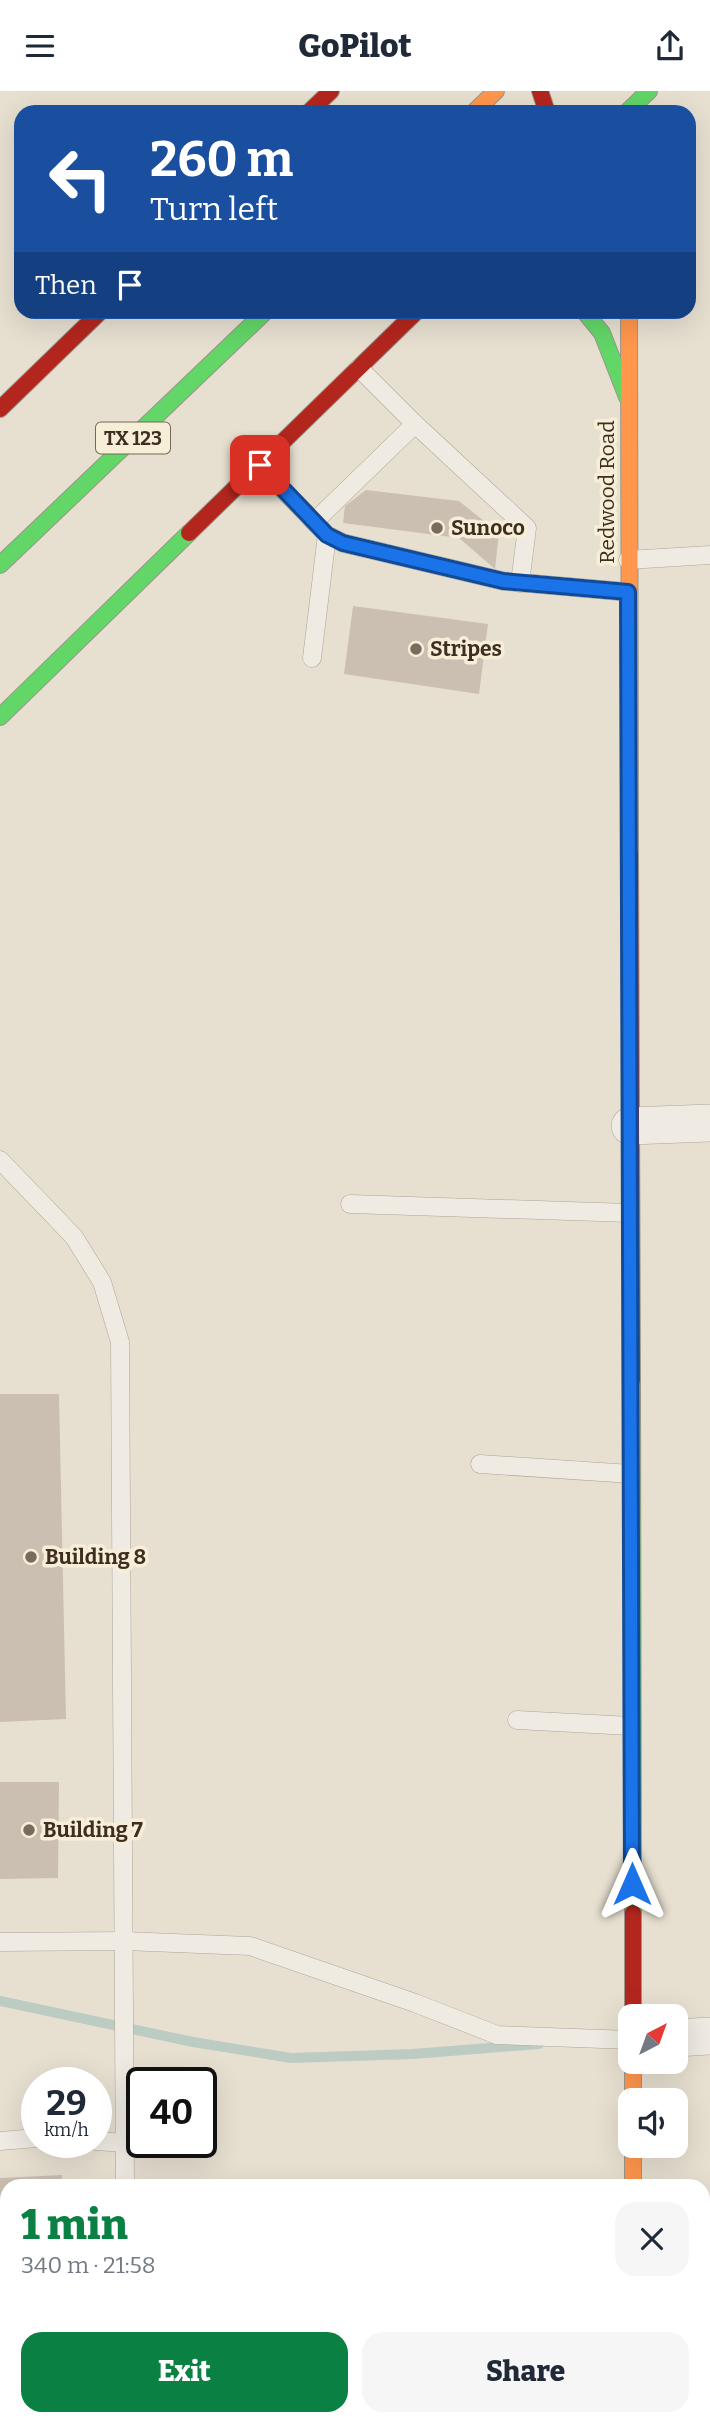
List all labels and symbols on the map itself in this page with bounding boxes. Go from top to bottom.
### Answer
street label: Redwood Road [594,420,620,564]
road number: TX 123 [96,423,170,453]
pin [230,435,290,495]
place label: Sunoco [451,515,525,541]
marker: Sunoco [429,520,445,536]
place label: Stripes [430,636,502,662]
marker: Stripes [408,641,424,657]
place label: Building 8 [45,1544,146,1570]
marker: Building 8 [23,1549,39,1565]
place label: Building 7 [43,1817,144,1843]
marker: Building 7 [21,1822,37,1838]
position arrow [595,1847,669,1921]
north arrow [618,2004,688,2074]
speed limit sign: 40 [126,2067,217,2158]

